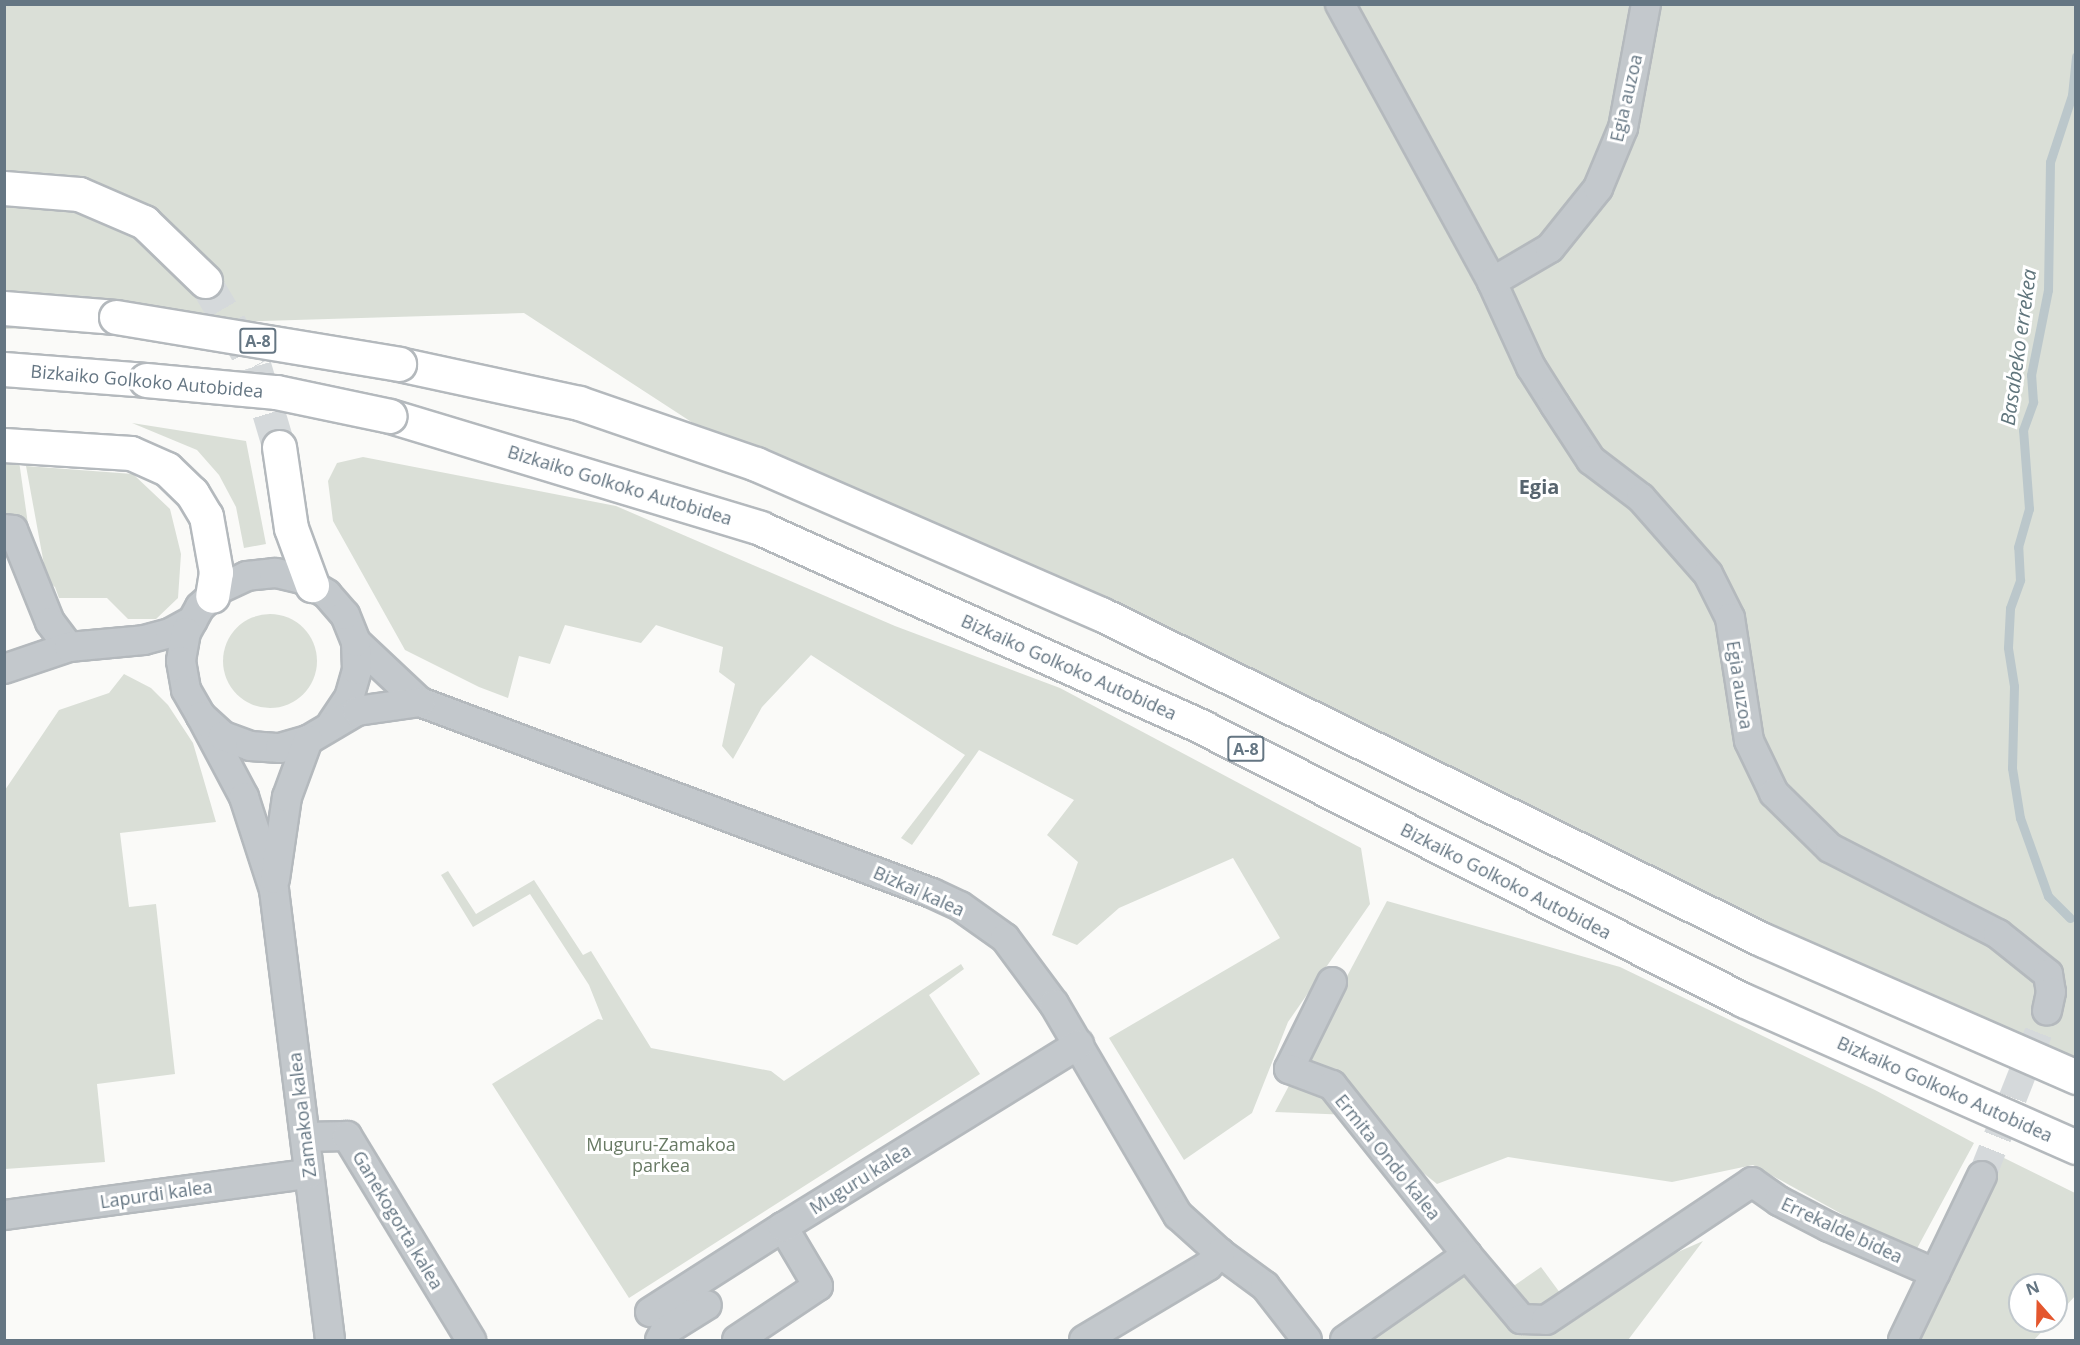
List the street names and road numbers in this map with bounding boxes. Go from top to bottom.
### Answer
street label: Egia auzoa [1605,52,1647,144]
road number: A-8 [238,328,278,354]
street label: Bizkaiko Golkoko Autobidea [30,360,264,402]
street label: Bizkaiko Golkoko Autobidea [505,441,735,529]
street label: Bizkaiko Golkoko Autobidea [958,610,1180,724]
street label: Egia auzoa [1722,639,1758,731]
road number: A-8 [1226,736,1266,762]
street label: Bizkaiko Golkoko Autobidea [1397,818,1615,944]
street label: Bizkai kalea [870,861,968,921]
street label: Bizkaiko Golkoko Autobidea [1834,1032,2056,1146]
street label: Zamakoa kalea [284,1051,320,1179]
street label: Ermita Ondo kalea [1331,1090,1445,1224]
street label: Muguru kalea [805,1139,915,1219]
street label: Ganekogorta kalea [348,1147,448,1293]
street label: Lapurdi kalea [98,1175,214,1213]
street label: Errekalde bidea [1778,1192,1906,1268]

